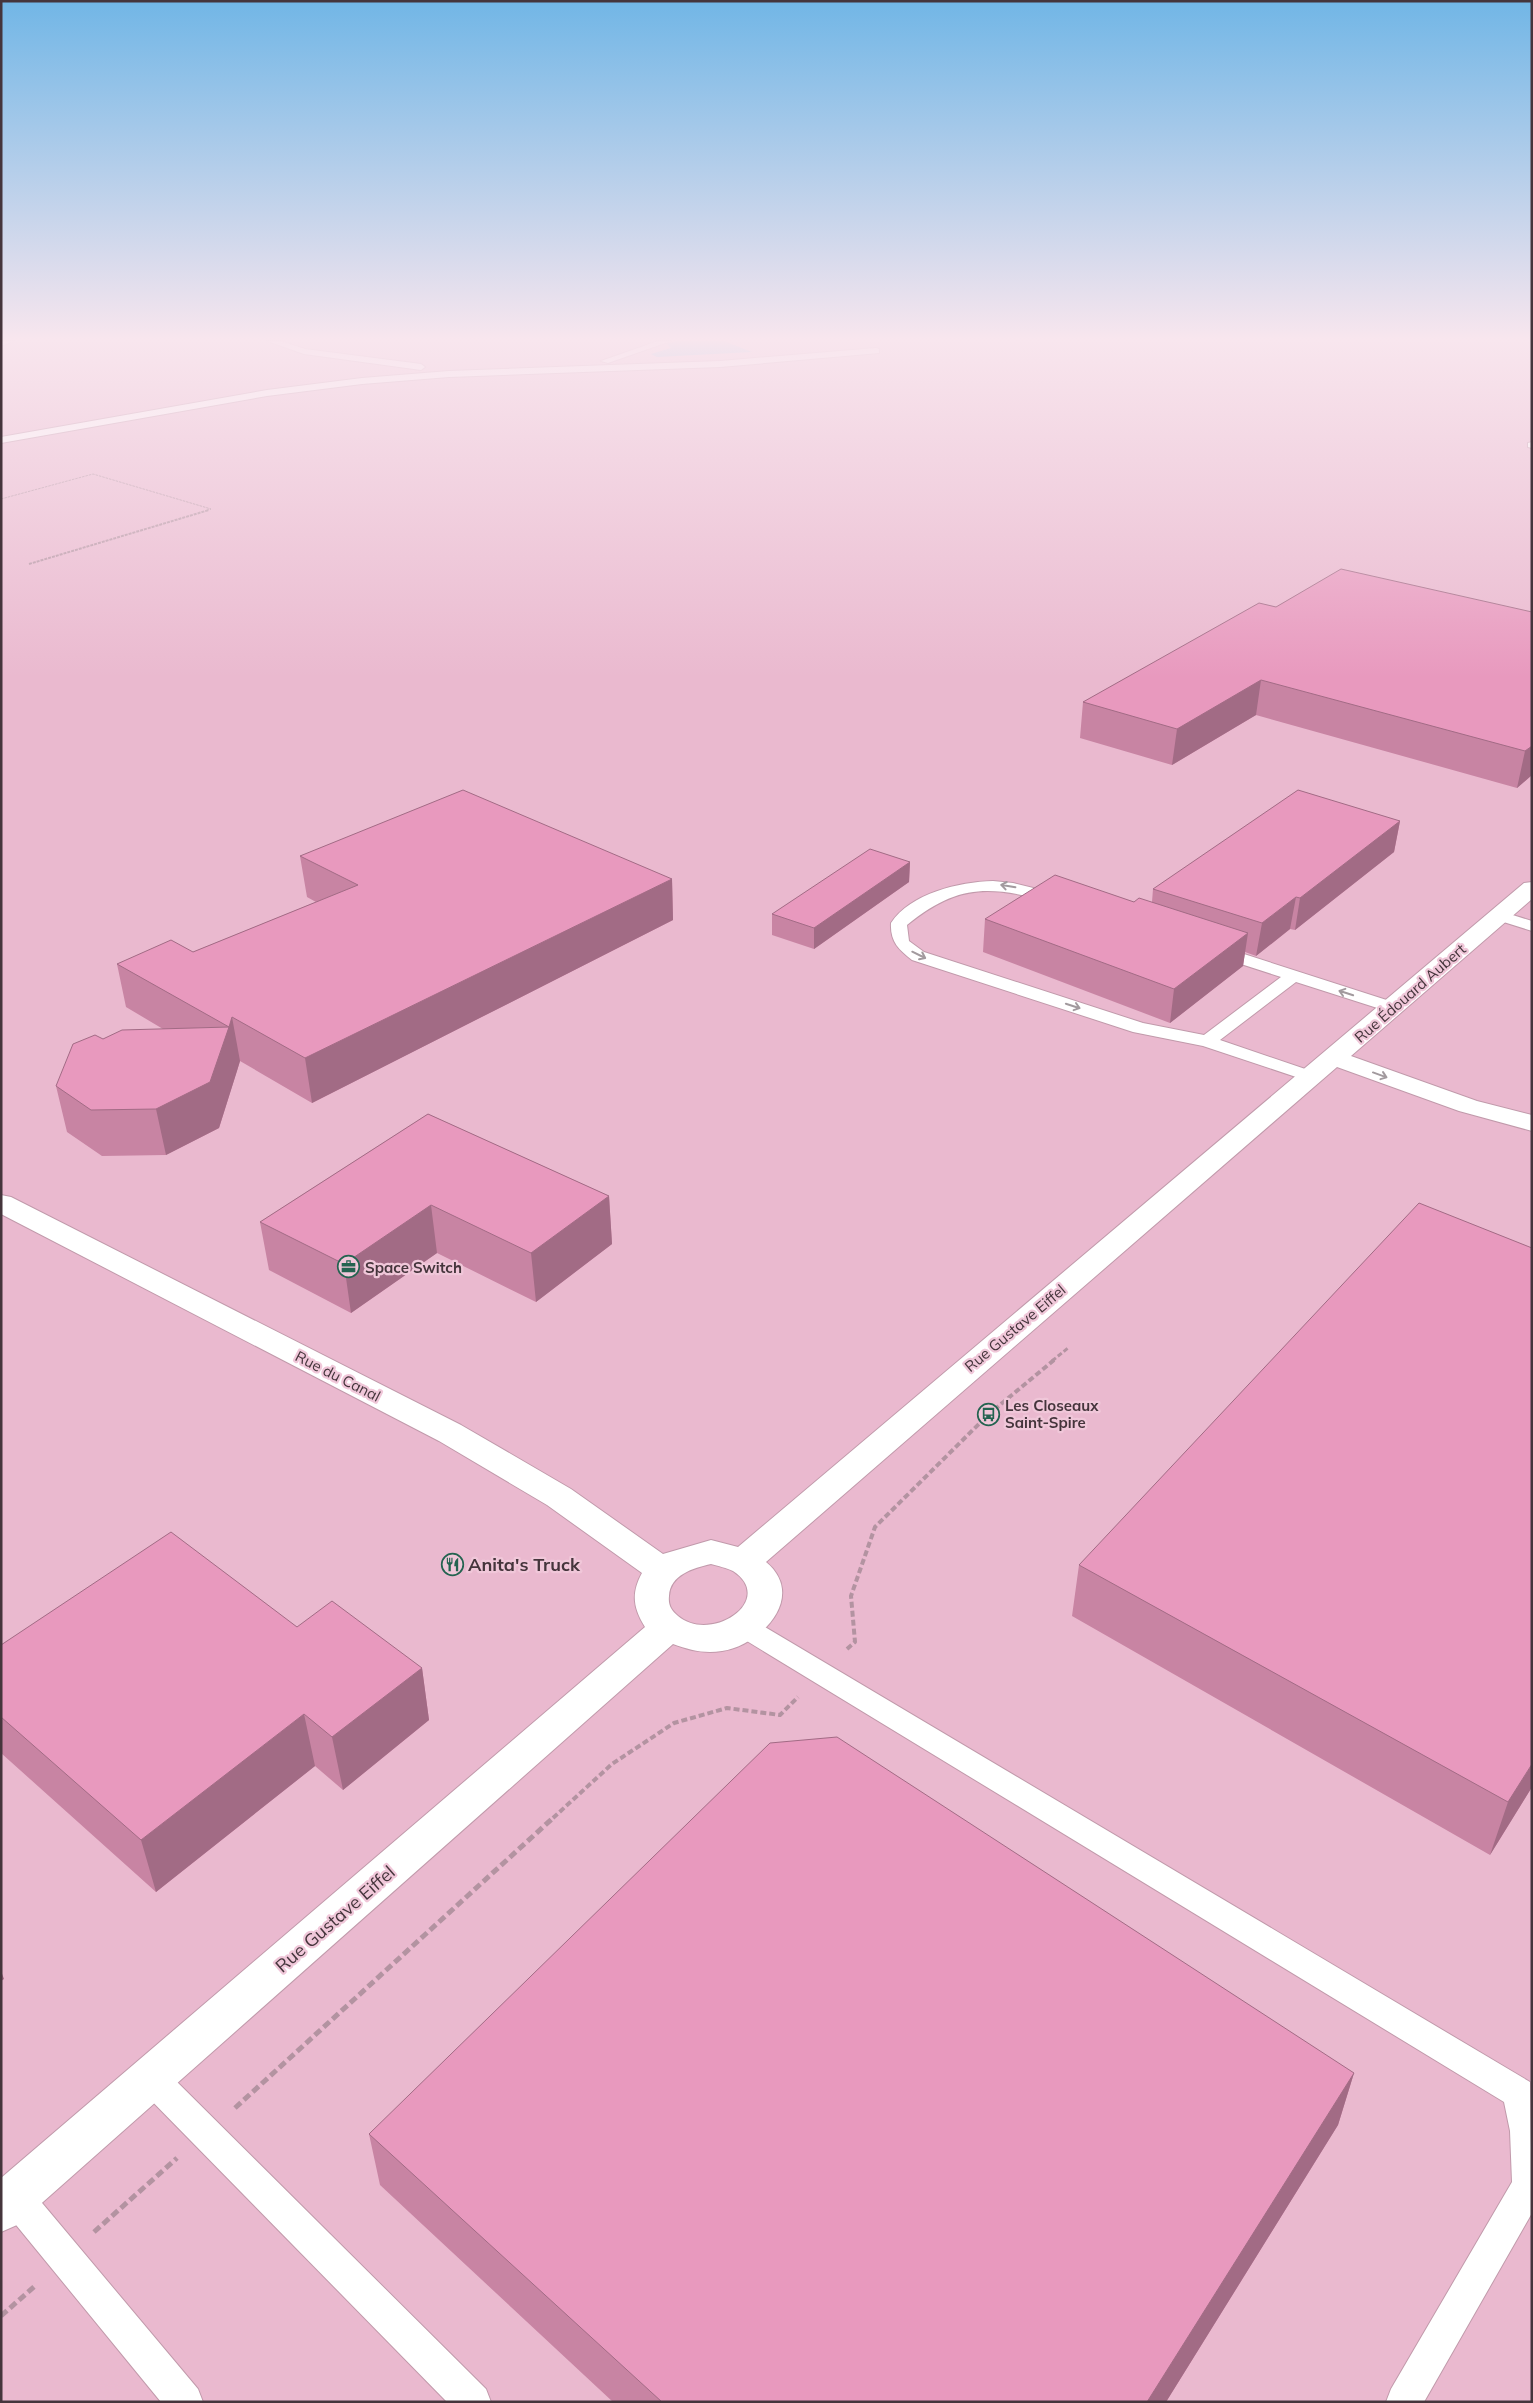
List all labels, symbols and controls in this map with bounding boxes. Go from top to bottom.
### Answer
one-way arrow [1000,881,1016,891]
street label: Rue Édouard Aubert [1350,939,1470,1047]
one-way arrow [911,951,926,960]
one-way arrow [1339,987,1355,997]
one-way arrow [1065,1002,1081,1011]
one-way arrow [1372,1071,1387,1080]
office icon: Space Switch [337,1255,361,1279]
place label: Space Switch [365,1258,462,1277]
street label: Rue Gustave Eiffel [961,1280,1069,1376]
street label: Rue du Canal [292,1346,384,1406]
place label: Les Closeaux Saint-Spire [1005,1396,1099,1432]
bus stop icon: Les Closeaux Saint-Spire [977,1402,1001,1426]
restaurant icon: Anita's Truck [440,1552,464,1576]
place label: Anita's Truck [468,1553,581,1576]
street label: Rue Gustave Eiffel [270,1861,400,1977]

